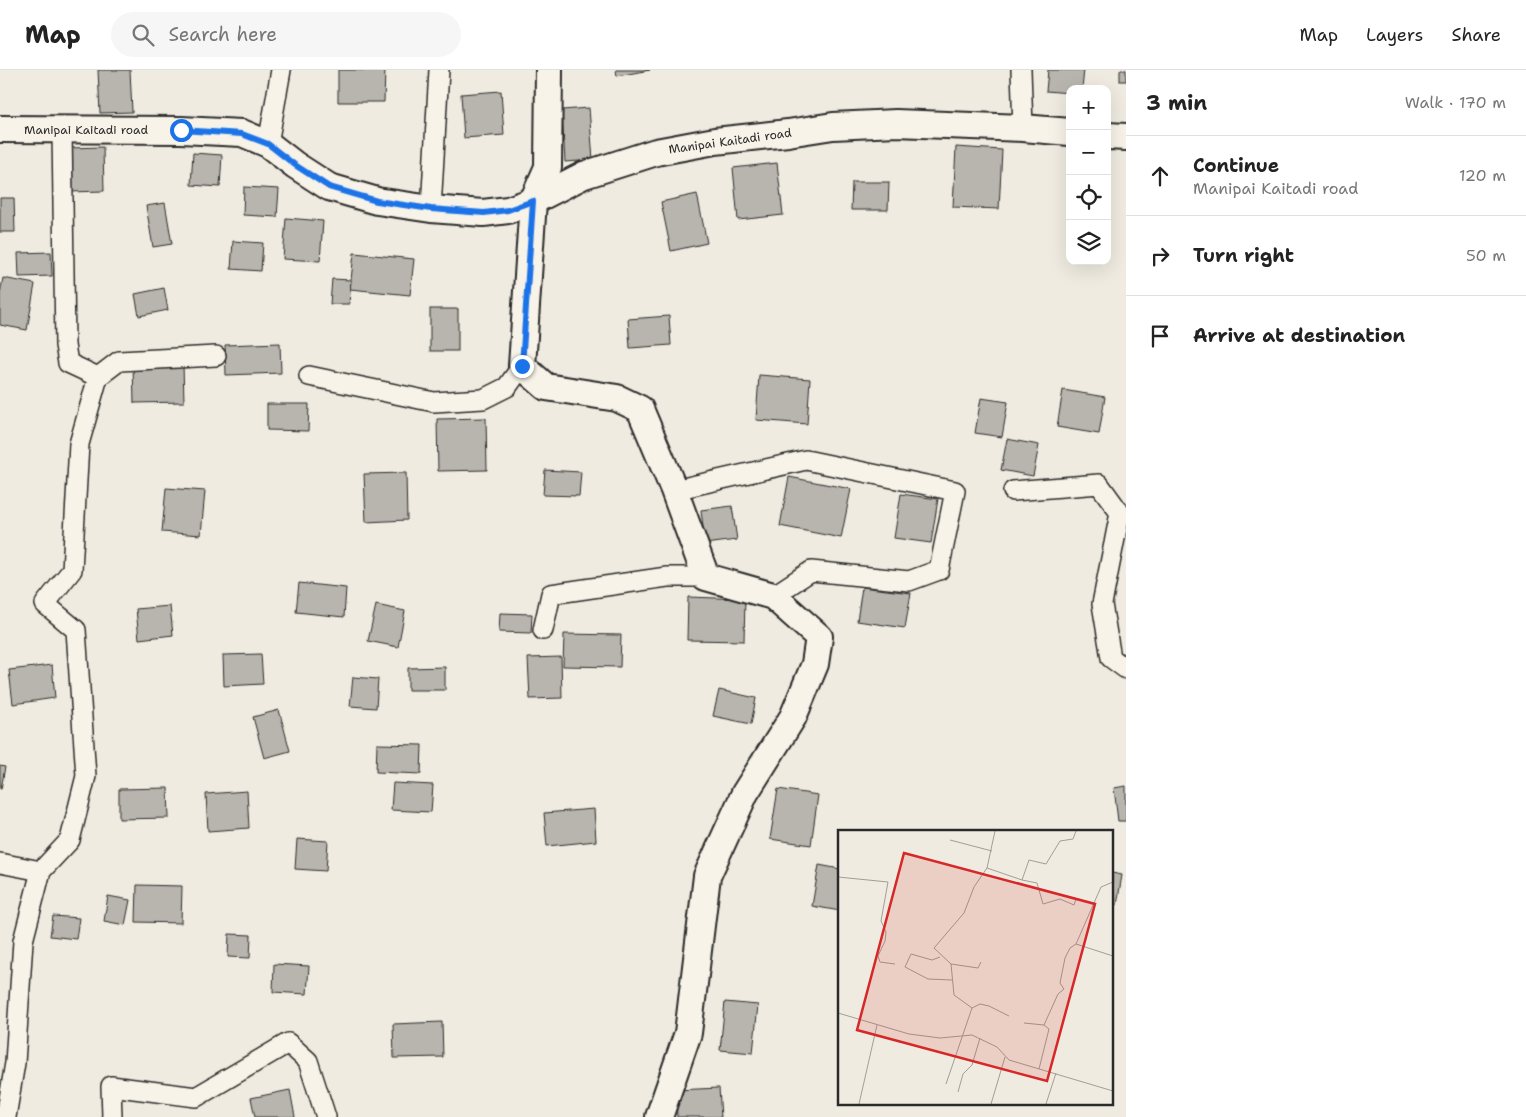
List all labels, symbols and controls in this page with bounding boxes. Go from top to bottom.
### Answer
search box [111,12,461,57]
text: Map [25,19,81,51]
icon: search [129,21,157,49]
text: Search here [169,22,277,47]
text: Map [1300,23,1338,47]
text: Layers [1366,23,1423,47]
text: Share [1451,23,1501,47]
map controls [1066,85,1111,265]
button: + [1066,85,1111,130]
text: 3 min [1146,89,1207,117]
text: Walk · 170 m [1405,92,1506,113]
route start [170,119,193,142]
street label: Manipai Kaitadi road [24,122,148,138]
street label: Manipai Kaitadi road [667,124,793,158]
button: − [1066,130,1111,175]
text: Continue [1193,153,1279,178]
icon: ahead [1146,162,1174,190]
text: 120 m [1459,165,1506,186]
button: locate [1066,175,1111,220]
text: Manipai Kaitadi road [1193,178,1358,199]
button: layers [1066,220,1111,265]
icon: right [1146,242,1174,270]
text: Turn right [1193,243,1294,268]
text: 50 m [1466,245,1506,266]
icon: arrive [1146,322,1174,350]
text: Arrive at destination [1193,323,1405,348]
route end [511,355,534,378]
inset map [838,830,1114,1104]

